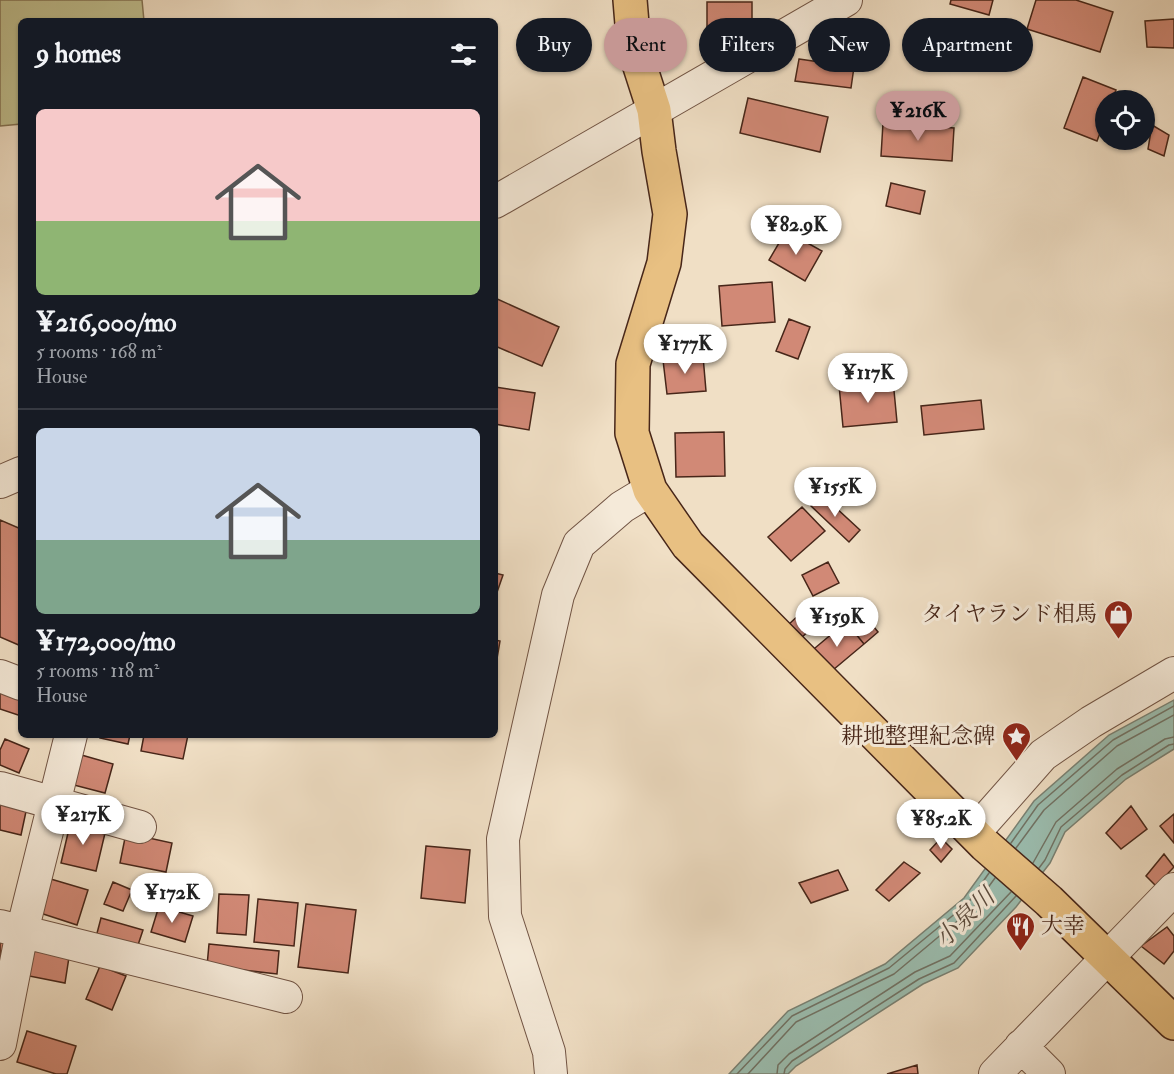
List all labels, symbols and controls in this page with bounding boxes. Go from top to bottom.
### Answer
chip: Buy [516,18,592,72]
chip: Rent [604,18,687,72]
chip: Filters [699,18,796,72]
chip: New [808,18,890,72]
chip: Apartment [902,18,1033,72]
text: 9 homes [36,38,121,70]
icon: filters [447,38,480,71]
map controls [1095,90,1155,150]
button: locate [1095,90,1155,150]
pin: ¥216K [876,91,960,142]
text: ¥216K [890,98,946,123]
icon: home [204,148,312,256]
pin: ¥82.9K [747,205,845,256]
text: ¥82.9K [765,212,827,237]
text: ¥216,000/mo [36,307,177,339]
pin: ¥177K [643,324,727,375]
text: ¥177K [658,331,712,356]
text: 5 rooms · 168 m² [36,339,162,364]
pin: ¥117K [826,353,910,404]
text: ¥117K [842,360,894,385]
text: House [36,364,87,389]
icon: home [204,467,312,575]
pin: ¥155K [793,467,877,518]
text: ¥155K [808,474,862,499]
pin: ¥159K [795,597,879,648]
shop icon: タイヤランド相馬 [1102,598,1134,640]
place label: タイヤランド相馬 [921,600,1097,628]
text: ¥159K [809,604,865,629]
text: ¥172,000/mo [36,626,175,658]
text: 5 rooms · 118 m² [36,658,159,683]
text: House [36,683,87,708]
place icon: 耕地整理紀念碑 [1000,720,1032,762]
place label: 耕地整理紀念碑 [841,722,995,750]
pin: ¥217K [41,795,125,846]
pin: ¥85.2K [892,799,990,850]
text: ¥217K [55,802,111,827]
text: ¥85.2K [911,806,971,831]
pin: ¥172K [130,873,214,924]
text: ¥172K [144,880,200,905]
water label: 小泉川 [928,880,1004,954]
restaurant icon: 大幸 [1004,910,1036,952]
place label: 大幸 [1041,912,1085,940]

